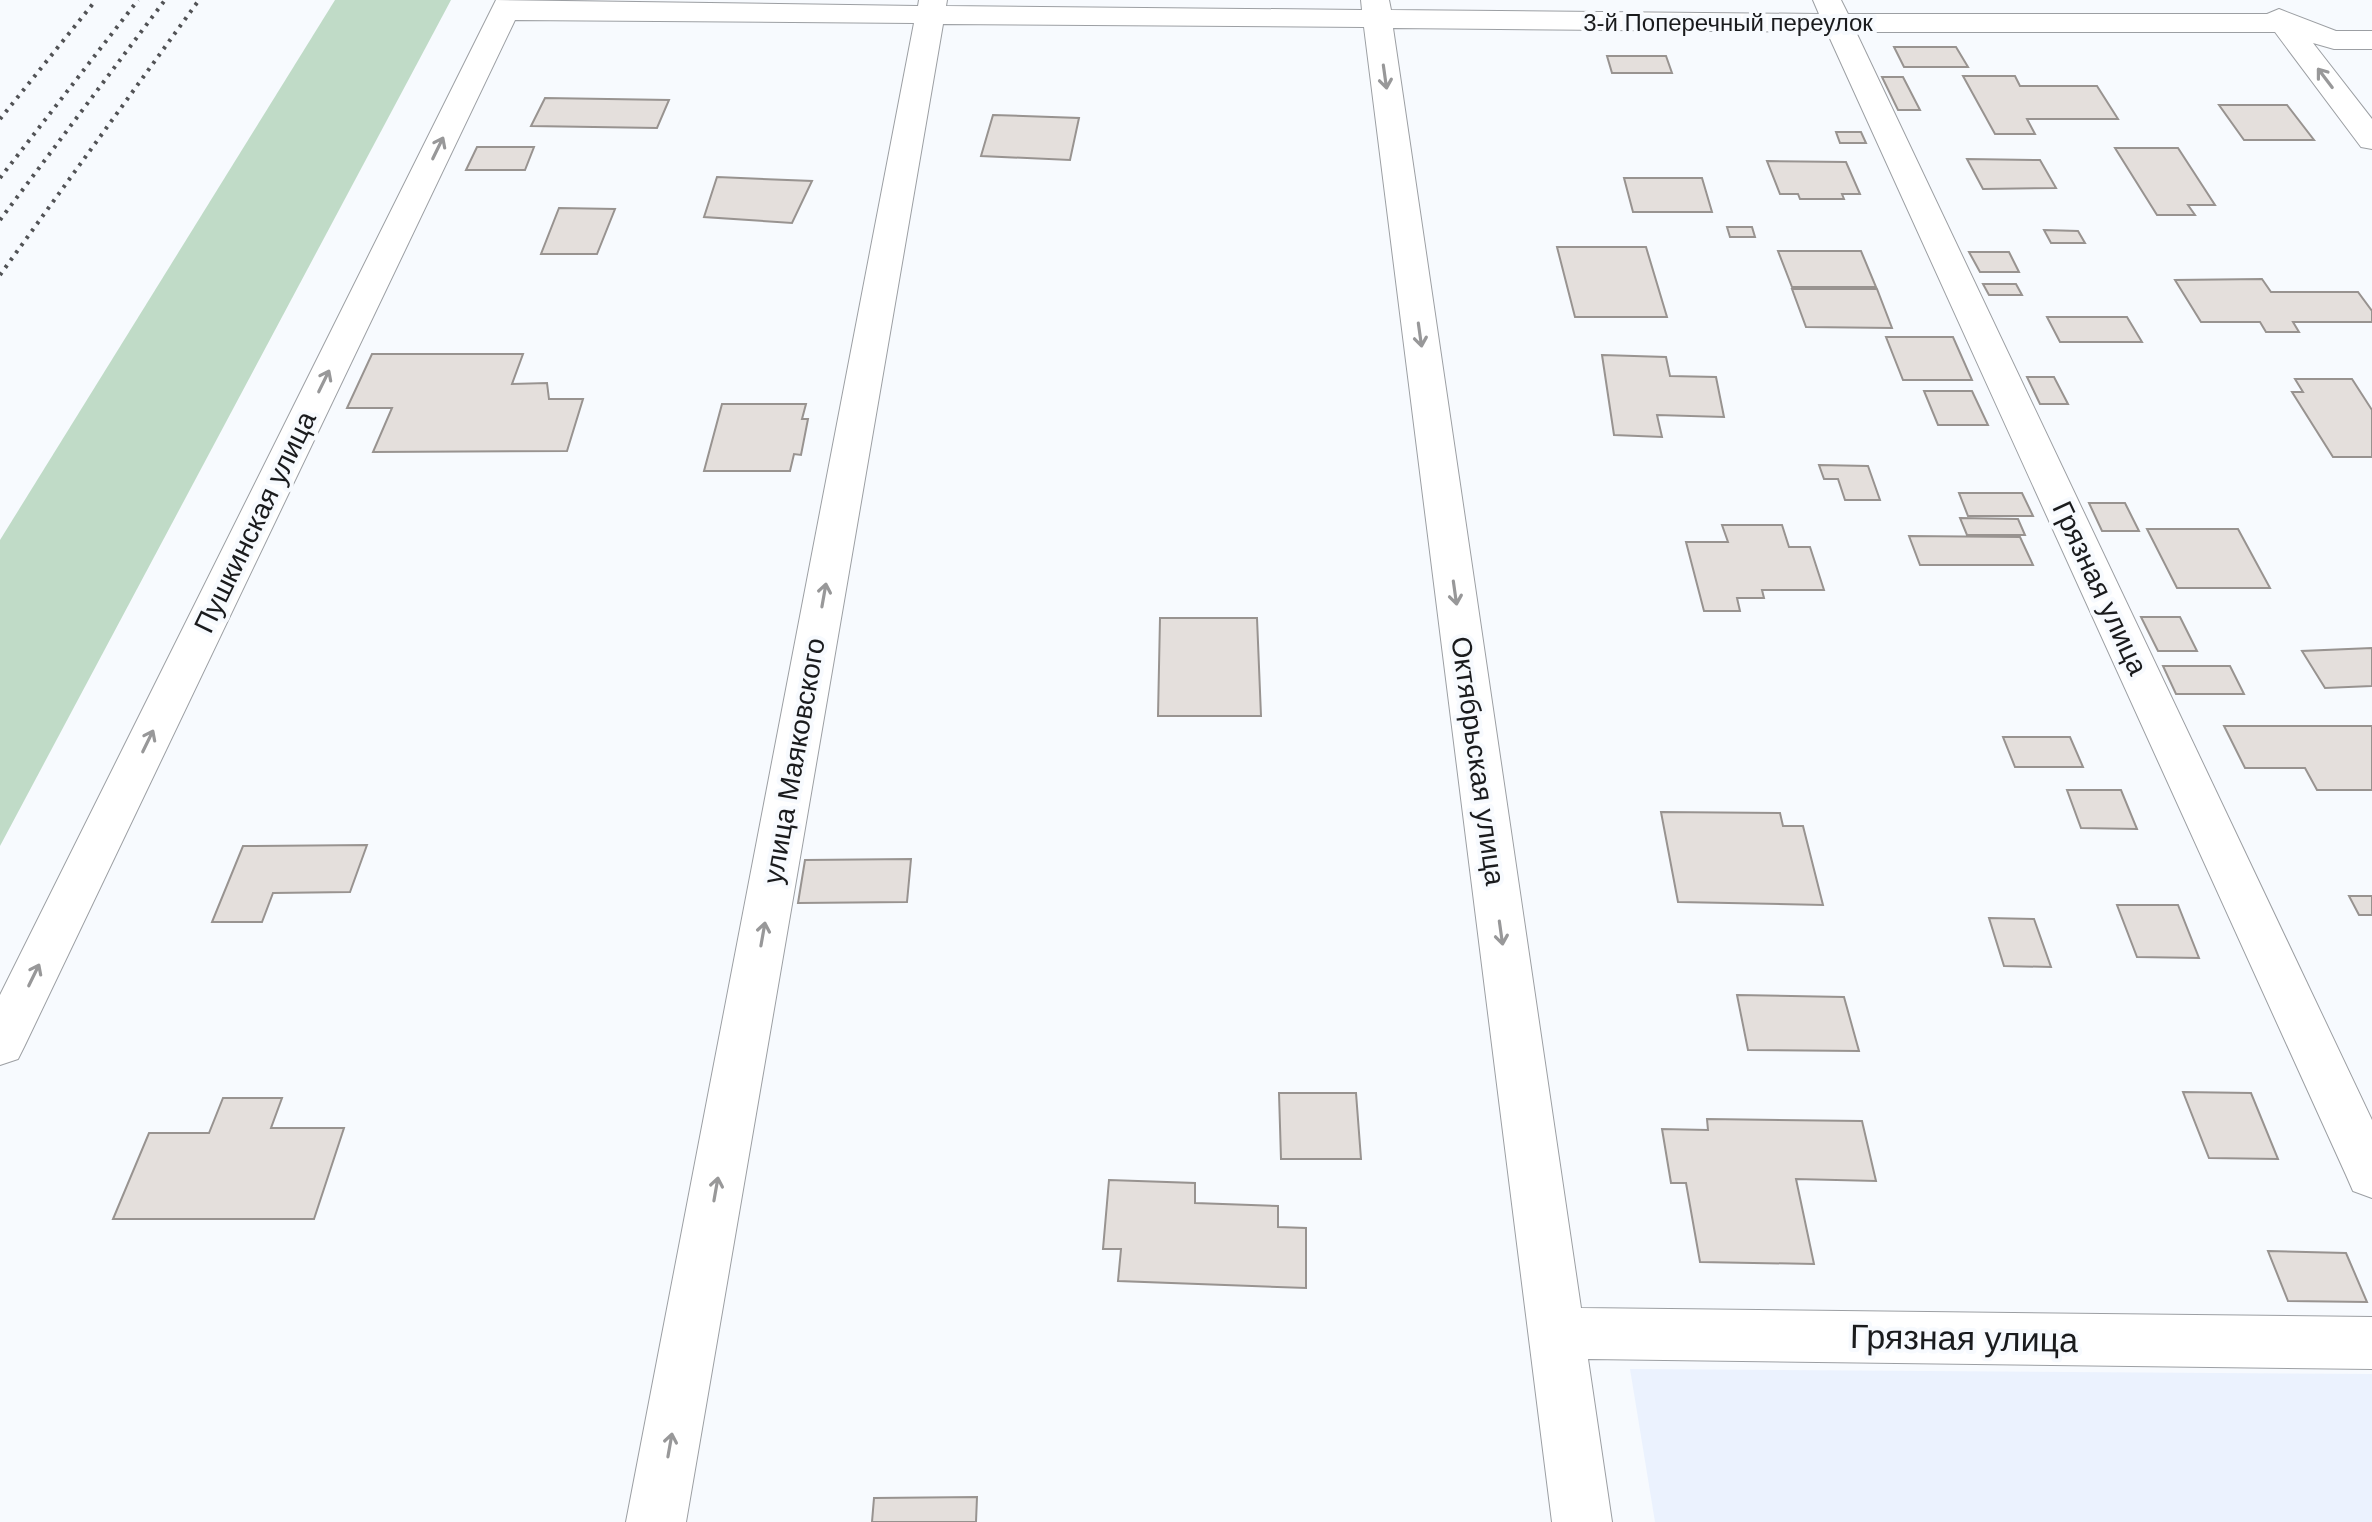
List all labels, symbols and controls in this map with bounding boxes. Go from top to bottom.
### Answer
street label: 3-й Поперечный переулок [1583,9,1873,36]
one-way arrow [1378,64,1393,89]
one-way arrow [2316,68,2333,90]
one-way arrow [431,136,446,160]
one-way arrow [1413,322,1428,347]
one-way arrow [317,370,332,394]
street label: Пушкинская улица [188,406,322,638]
street label: Грязная улица [2046,496,2154,680]
one-way arrow [1448,579,1463,605]
one-way arrow [818,583,833,608]
street label: Октябрьская улица [1445,635,1511,888]
street label: улица Маяковского [757,636,831,886]
one-way arrow [141,729,157,753]
one-way arrow [1494,920,1509,946]
one-way arrow [756,921,771,947]
one-way arrow [27,963,42,987]
one-way arrow [710,1177,725,1203]
street label: Грязная улица [1850,1317,2078,1359]
one-way arrow [663,1433,678,1458]

